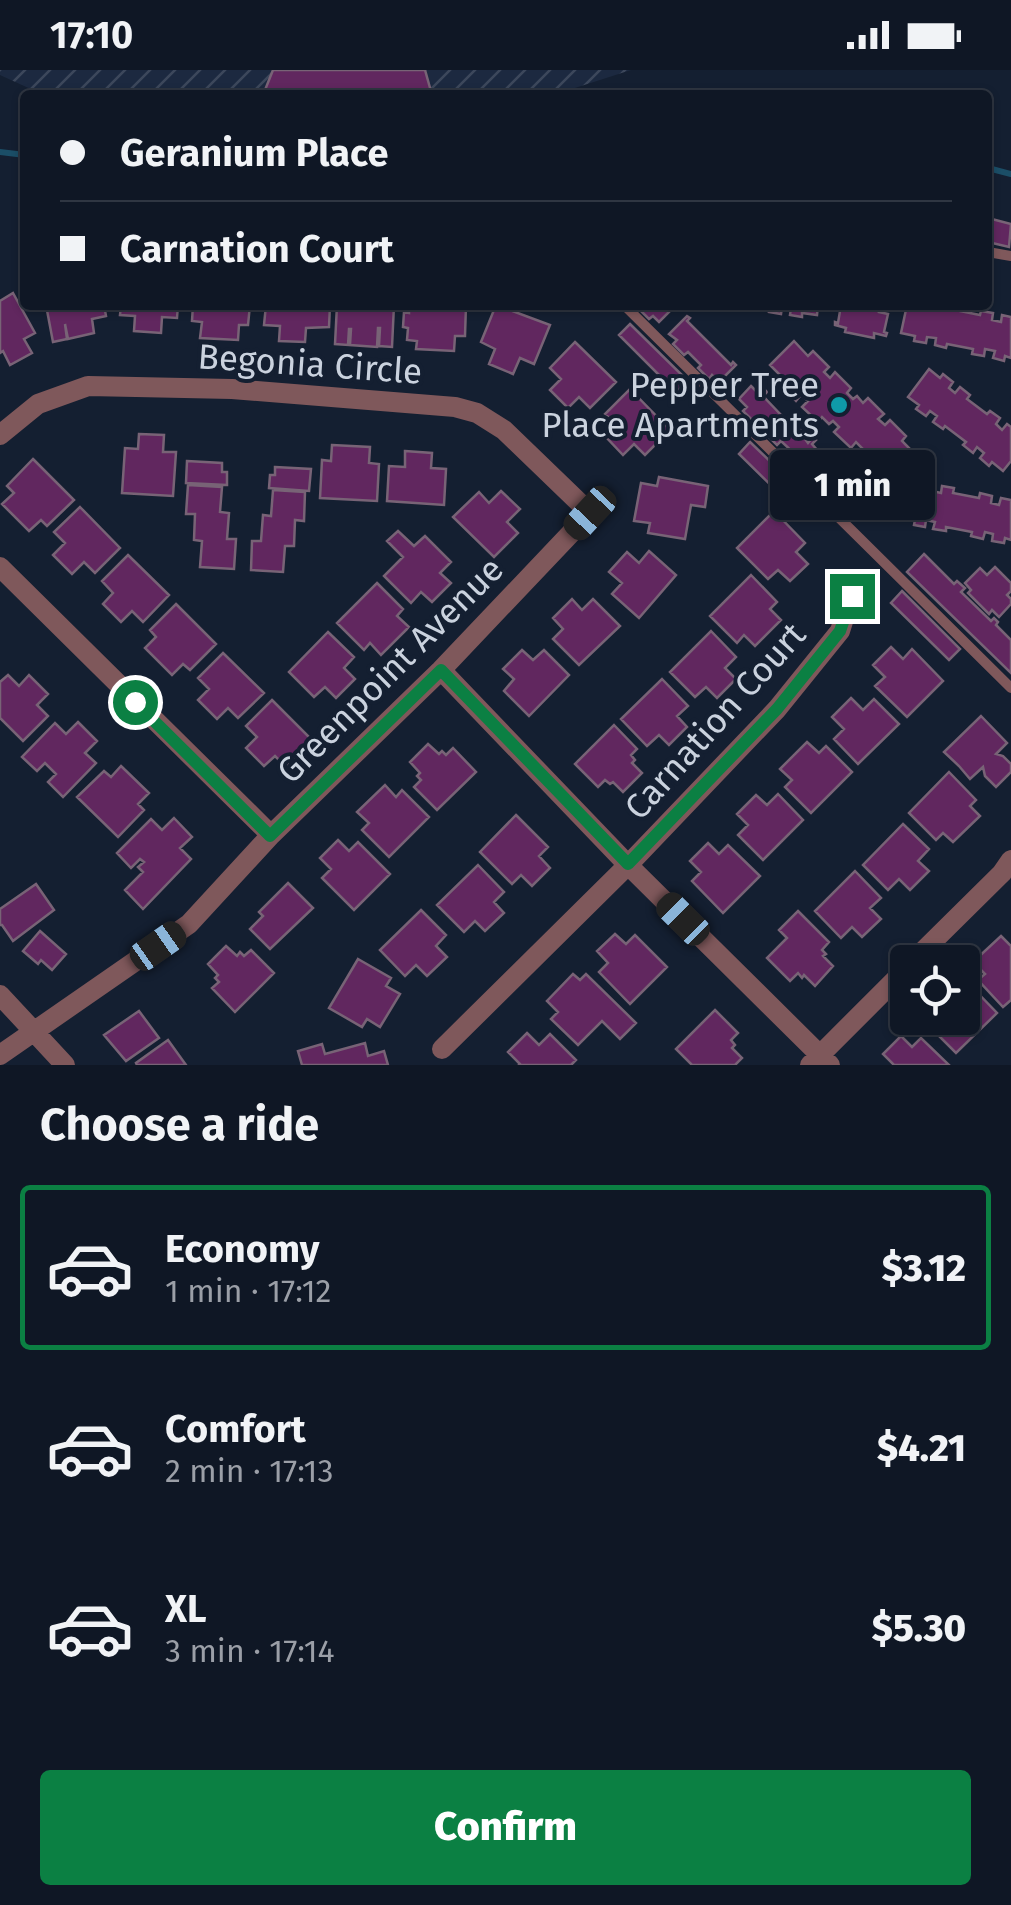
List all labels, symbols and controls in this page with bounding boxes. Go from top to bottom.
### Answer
text: 17:10 [50,12,133,58]
text: Geranium Place [120,130,388,176]
text: Carnation Court [120,226,394,272]
street label: Begonia Circle [196,335,424,393]
place label: Pepper Tree Place Apartments [541,364,819,446]
marker: Pepper Tree Place Apartments [828,394,850,416]
callout: 1 min [770,451,934,521]
text: 1 min [814,466,891,504]
car [559,481,621,545]
street label: Greenpoint Avenue [268,548,512,792]
route end [830,574,875,619]
street label: Carnation Court [616,614,814,828]
route start [113,680,158,725]
car [651,887,715,951]
car [125,917,191,975]
map controls [890,945,980,1035]
button: locate [890,945,980,1035]
text: Choose a ride [40,1098,319,1152]
icon: car [45,1223,135,1313]
text: Economy [165,1226,320,1272]
text: $3.12 [882,1245,966,1291]
text: 1 min · 17:12 [165,1272,331,1310]
icon: car [45,1403,135,1493]
text: Comfort [165,1406,306,1452]
text: $4.21 [877,1425,966,1471]
text: 2 min · 17:13 [165,1452,333,1490]
icon: car [45,1583,135,1673]
text: XL [165,1586,207,1632]
text: $5.30 [872,1605,966,1651]
text: 3 min · 17:14 [165,1632,335,1670]
button: Confirm [40,1770,971,1885]

